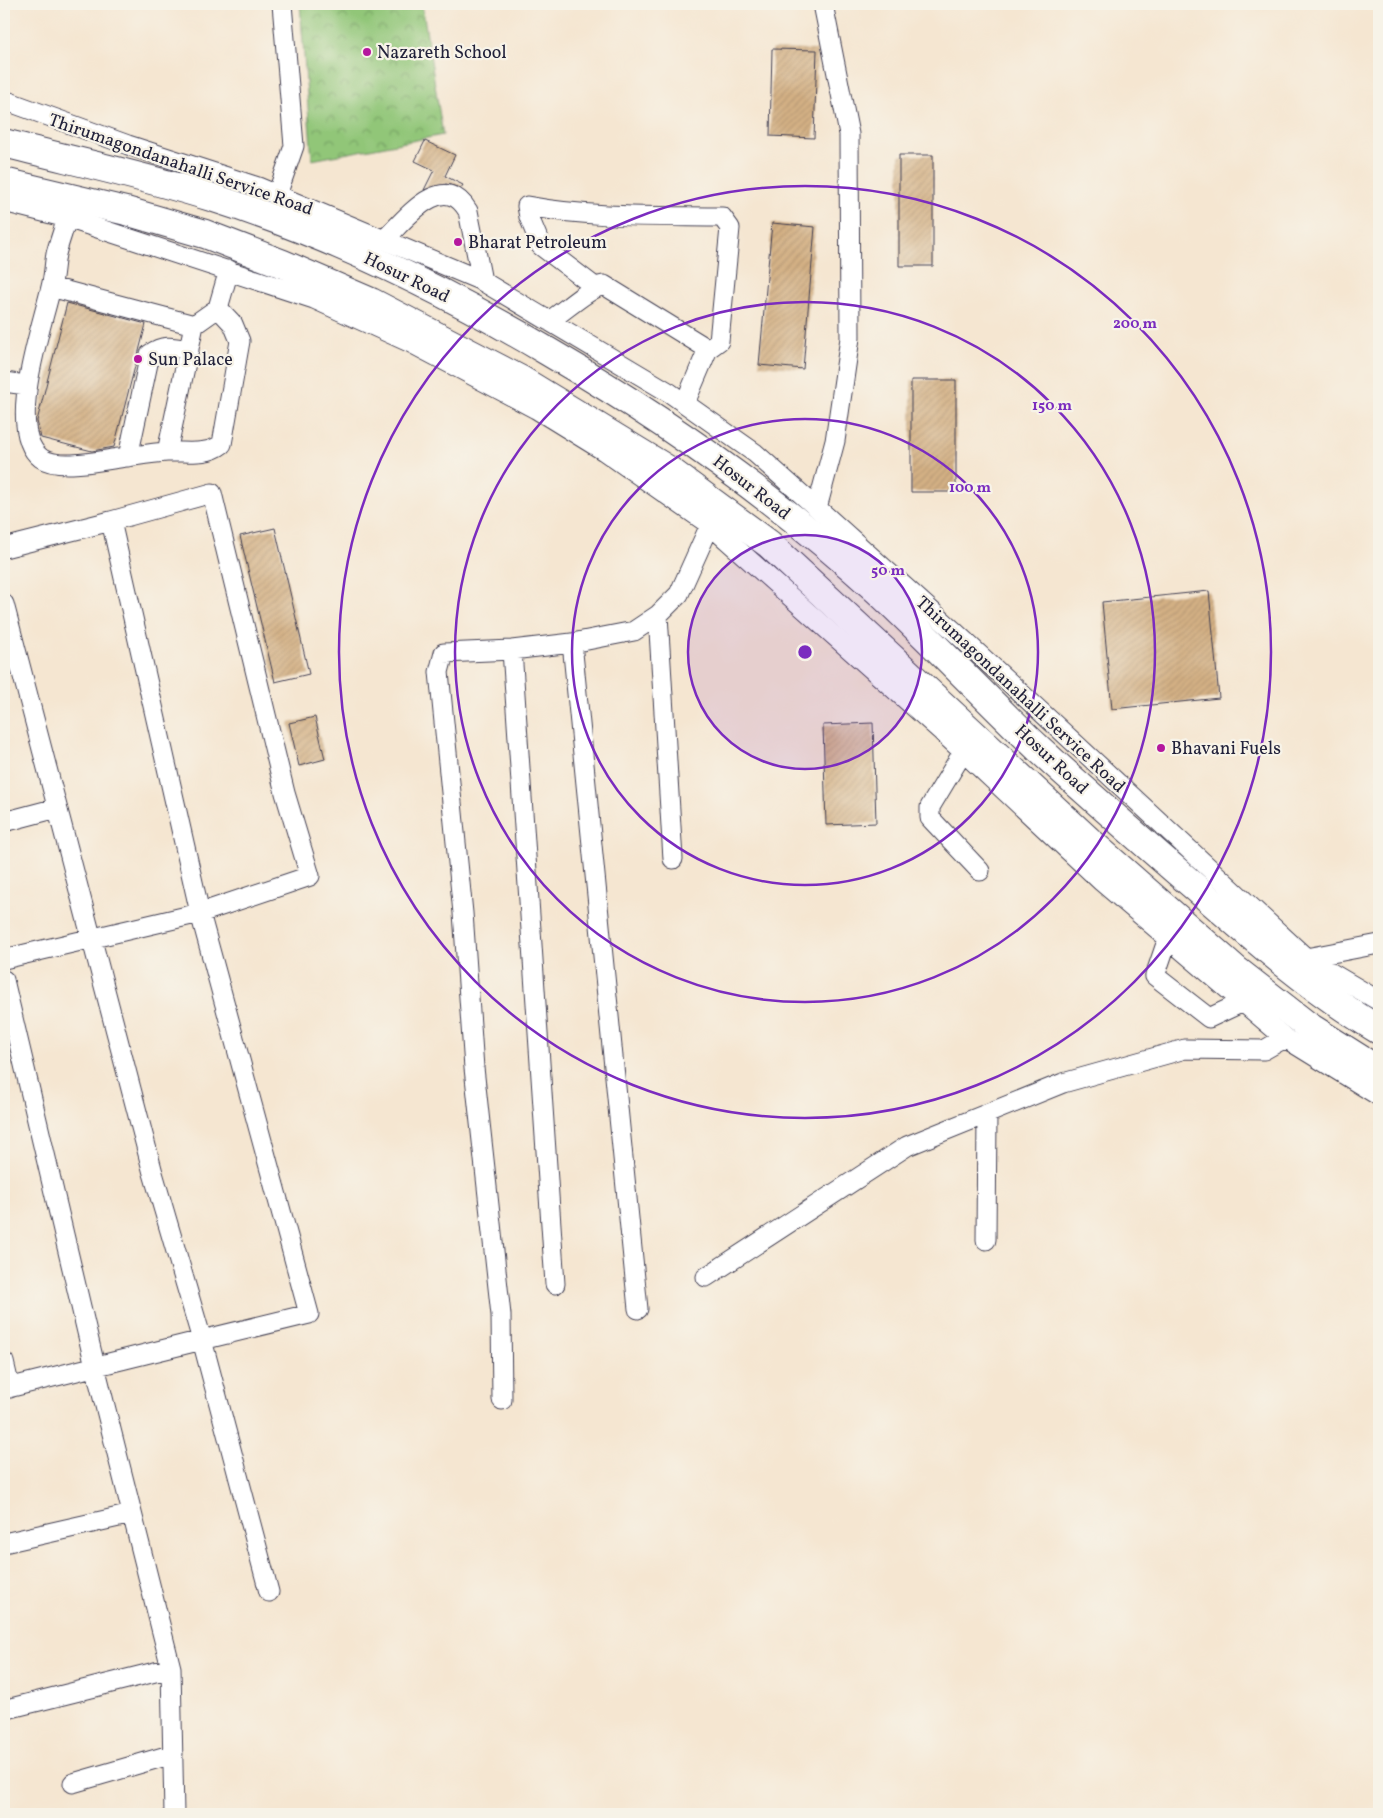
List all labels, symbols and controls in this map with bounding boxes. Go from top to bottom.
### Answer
place label: Nazareth School [377,41,507,66]
marker: Nazareth School [361,46,373,58]
street label: Thirumagondanahalli Service Road [45,108,316,223]
place label: Bharat Petroleum [468,231,607,256]
marker: Bharat Petroleum [452,236,464,248]
street label: Hosur Road [359,247,454,310]
text: 200 m [1113,314,1157,335]
place label: Sun Palace [148,348,233,373]
marker: Sun Palace [132,353,144,365]
text: 150 m [1032,396,1072,417]
street label: Hosur Road [707,450,795,527]
text: 100 m [949,478,992,499]
text: 50 m [871,561,905,582]
street label: Thirumagondanahalli Service Road [910,591,1130,799]
centre of rings [796,643,814,661]
street label: Hosur Road [1009,719,1093,801]
place label: Bhavani Fuels [1171,737,1281,762]
marker: Bhavani Fuels [1155,742,1167,754]

